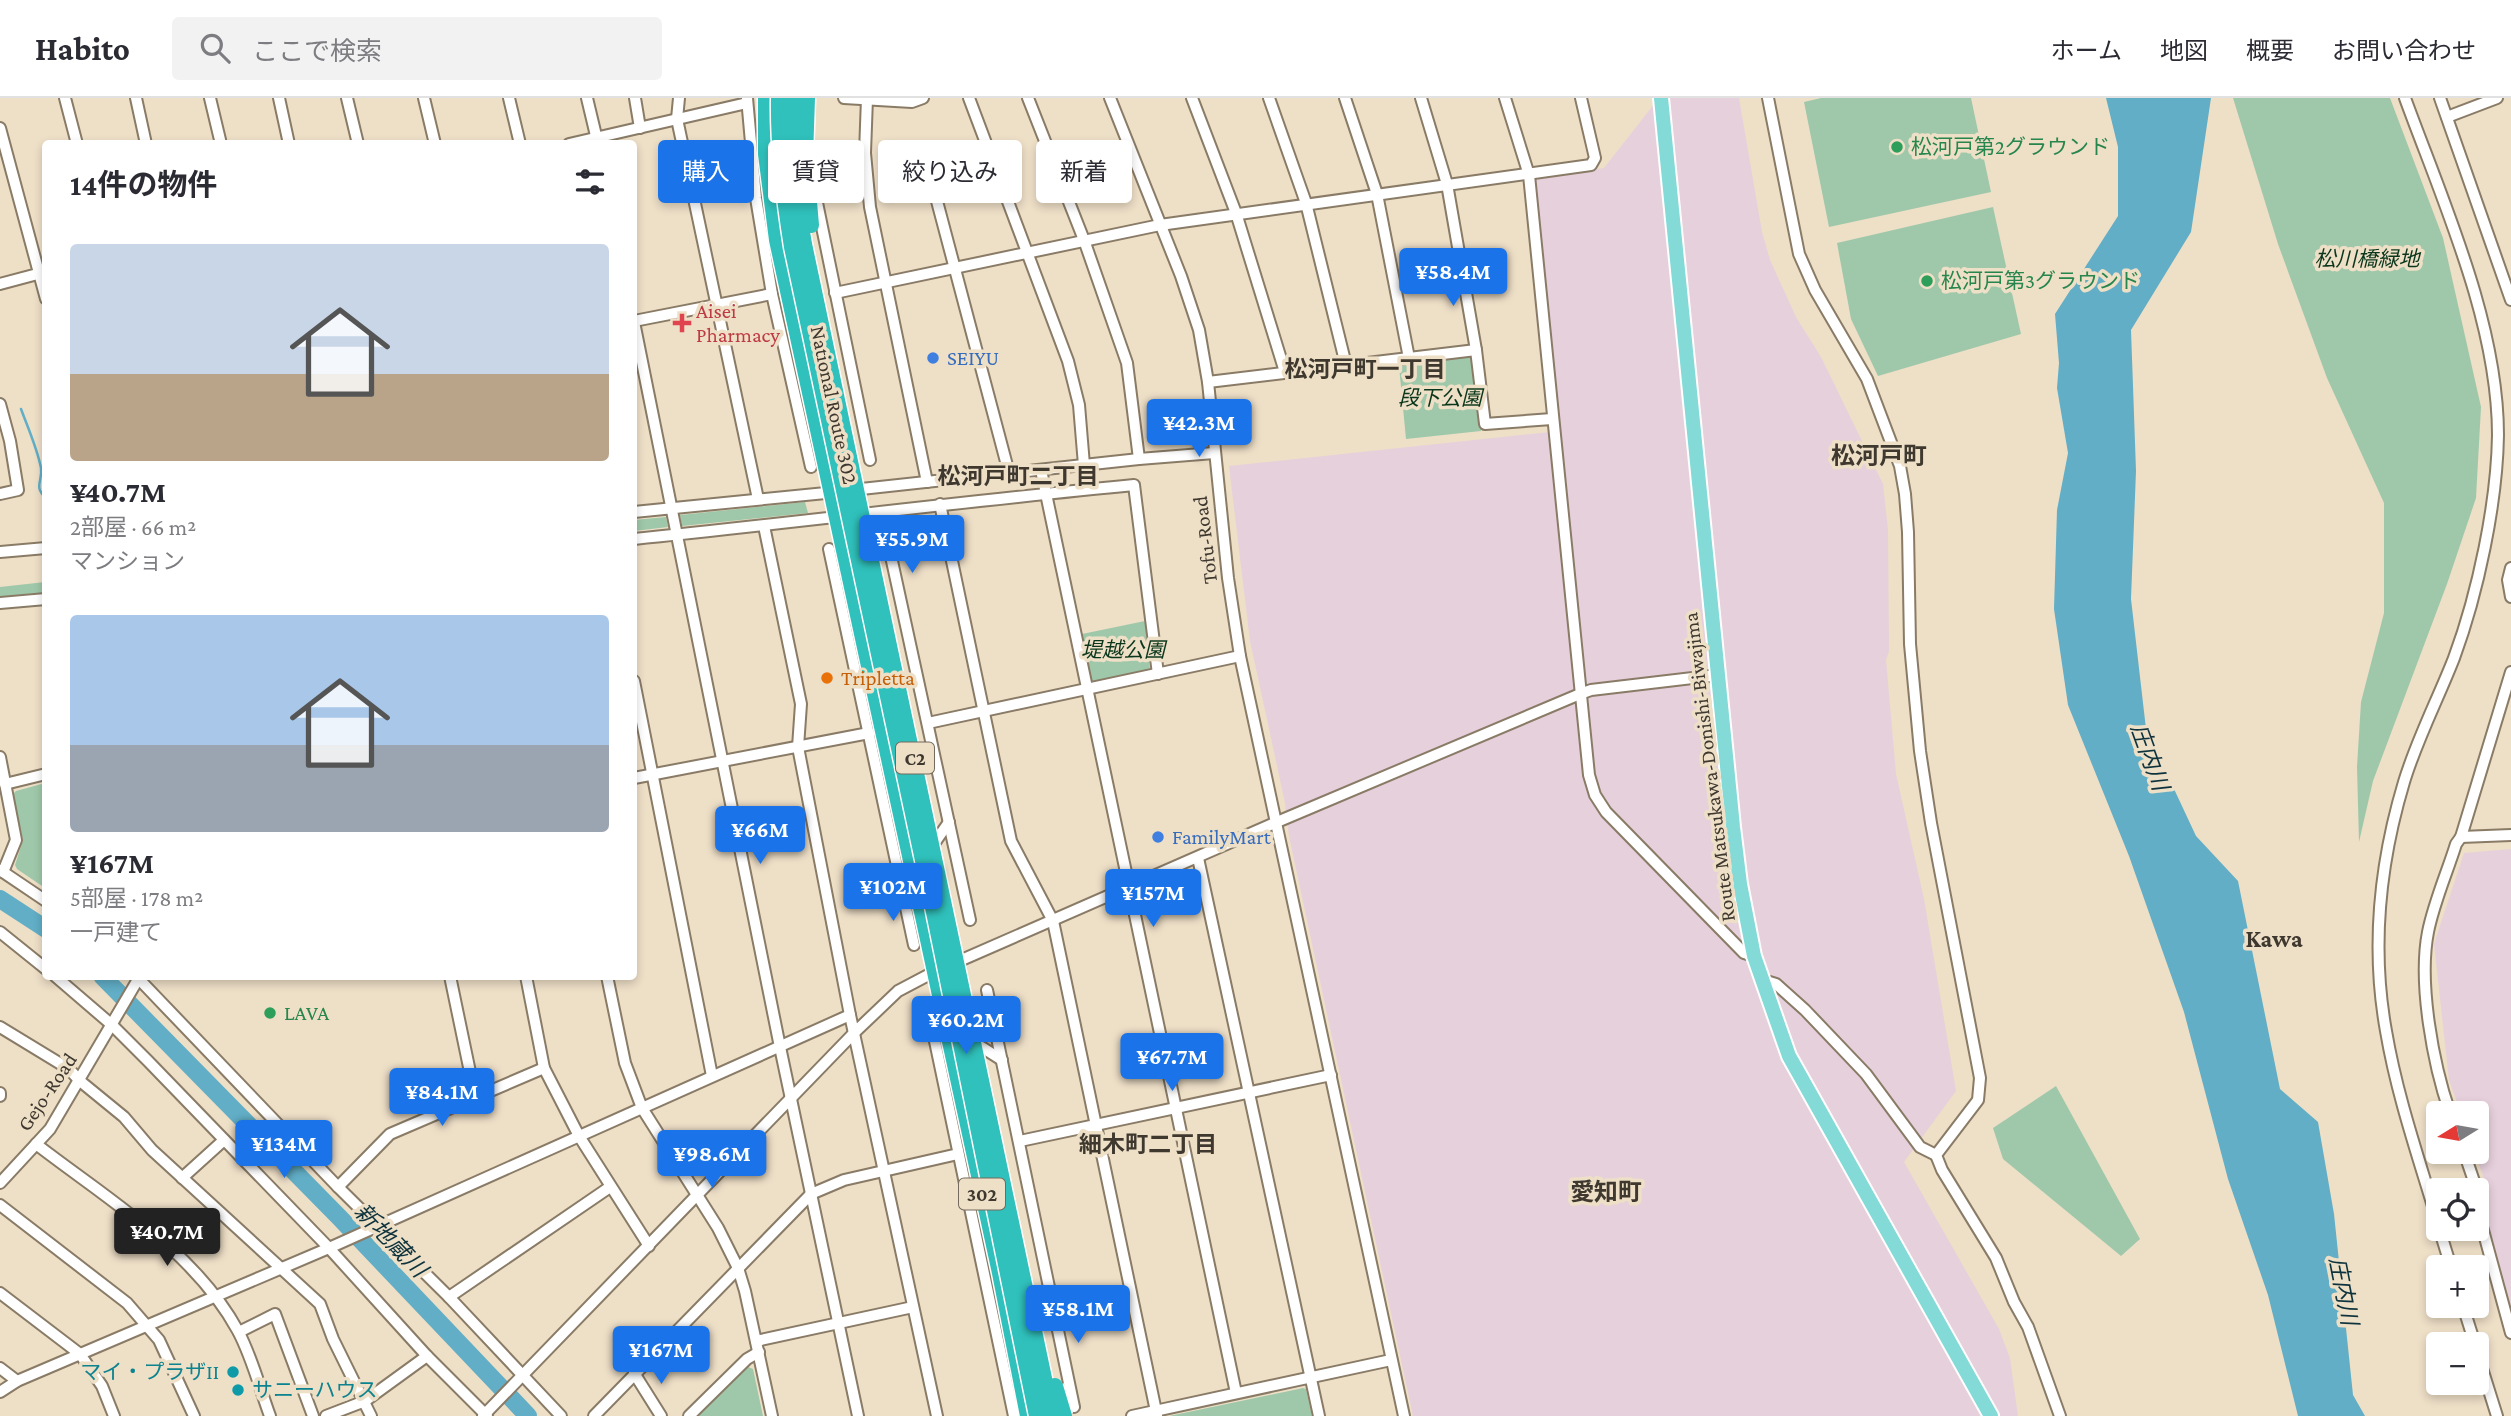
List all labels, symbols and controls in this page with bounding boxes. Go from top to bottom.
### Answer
search box [172,17,662,80]
icon: search [196,29,234,67]
text: Habito [35,30,130,67]
text: ここで検索 [252,37,382,66]
text: ホーム [2051,37,2122,64]
text: 地図 [2160,37,2208,64]
text: 概要 [2246,37,2294,64]
text: お問い合わせ [2332,37,2476,64]
place label: 松河戸第2グラウンド [1911,135,2110,159]
marker: 松河戸第2グラウンド [1889,139,1905,155]
chip: 購入 [658,140,754,203]
chip: 賃貸 [768,140,864,203]
chip: 絞り込み [878,140,1022,203]
chip: 新着 [1036,140,1132,203]
icon: filters [571,163,609,201]
text: 14件の物件 [70,168,217,201]
park label: 松川橋緑地 [2315,247,2421,271]
pin: ¥58.4M [1396,248,1510,308]
text: ¥58.4M [1415,258,1491,284]
place label: 松河戸第3グラウンド [1941,269,2140,293]
marker: 松河戸第3グラウンド [1919,273,1935,289]
icon: home [277,289,403,415]
place label: Aisei Pharmacy [696,299,780,347]
marker: Aisei Pharmacy [674,315,690,331]
street label: National Route 302 [805,324,863,486]
place label: SEIYU [947,346,999,370]
marker: SEIYU [925,350,941,366]
district label: 松河戸町一丁目 [1285,356,1446,382]
park label: 段下公園 [1398,386,1485,410]
pin: ¥42.3M [1142,400,1256,459]
text: ¥42.3M [1163,409,1235,435]
district label: 松河戸町 [1831,442,1927,469]
district label: 松河戸町二丁目 [938,463,1099,489]
text: ¥40.7M [70,475,166,508]
street label: Tofu-Road [1188,495,1222,585]
text: 2部屋 · 66 m² [70,514,196,540]
pin: ¥55.9M [855,516,969,575]
text: ¥55.9M [875,525,949,551]
text: マンション [70,548,185,574]
street label: Route Matsukawa-Donishi-Biwajima [1678,611,1740,923]
park label: 堤越公園 [1081,638,1168,662]
icon: home [277,660,403,786]
place label: Tripletta [841,666,915,690]
marker: Tripletta [819,670,835,686]
water label: 庄内川 [2126,720,2175,797]
road number: C2 [896,743,934,774]
pin: ¥66M [719,806,801,866]
text: ¥66M [731,816,789,842]
place label: FamilyMart [1172,825,1272,849]
marker: FamilyMart [1150,829,1166,845]
text: ¥167M [70,846,154,879]
pin: ¥102M [844,864,942,923]
pin: ¥157M [1104,870,1202,929]
text: ¥102M [859,873,927,899]
text: ¥157M [1121,879,1185,905]
text: 5部屋 · 178 m² [70,885,203,911]
text: 一戸建て [70,919,162,945]
district label: Kawa [2245,925,2303,952]
pin: ¥60.2M [909,996,1023,1056]
place label: LAVA [284,1001,329,1025]
marker: LAVA [262,1005,278,1021]
text: ¥60.2M [928,1006,1004,1032]
pin: ¥67.7M [1115,1034,1229,1093]
text: ¥67.7M [1136,1043,1208,1069]
street label: Gejo-Road [12,1049,82,1135]
pin: ¥84.1M [385,1068,499,1128]
text: ¥84.1M [405,1078,479,1104]
north arrow [2426,1101,2488,1164]
map controls [2426,1101,2489,1395]
pin: ¥134M [235,1121,333,1180]
text: ¥134M [251,1130,317,1156]
pin: ¥98.6M [655,1130,769,1190]
district label: 細木町二丁目 [1079,1131,1217,1157]
text: ¥98.6M [673,1140,751,1166]
road number: 302 [959,1178,1005,1210]
district label: 愛知町 [1570,1178,1642,1205]
button: locate [2426,1178,2489,1241]
water label: 新地蔵川 [350,1198,434,1284]
pin: ¥40.7M [110,1208,224,1268]
text: ¥40.7M [130,1218,204,1244]
water label: 庄内川 [2325,1255,2364,1330]
button: + [2426,1255,2489,1318]
pin: ¥58.1M [1021,1286,1135,1345]
text: ¥58.1M [1042,1295,1114,1321]
pin: ¥167M [612,1326,710,1386]
button: − [2426,1332,2489,1395]
text: ¥167M [629,1336,693,1362]
place label: マイ・プラザII [80,1360,219,1384]
marker: マイ・プラザII [225,1364,241,1380]
place label: サニーハウス [252,1378,378,1402]
marker: サニーハウス [230,1382,246,1398]

